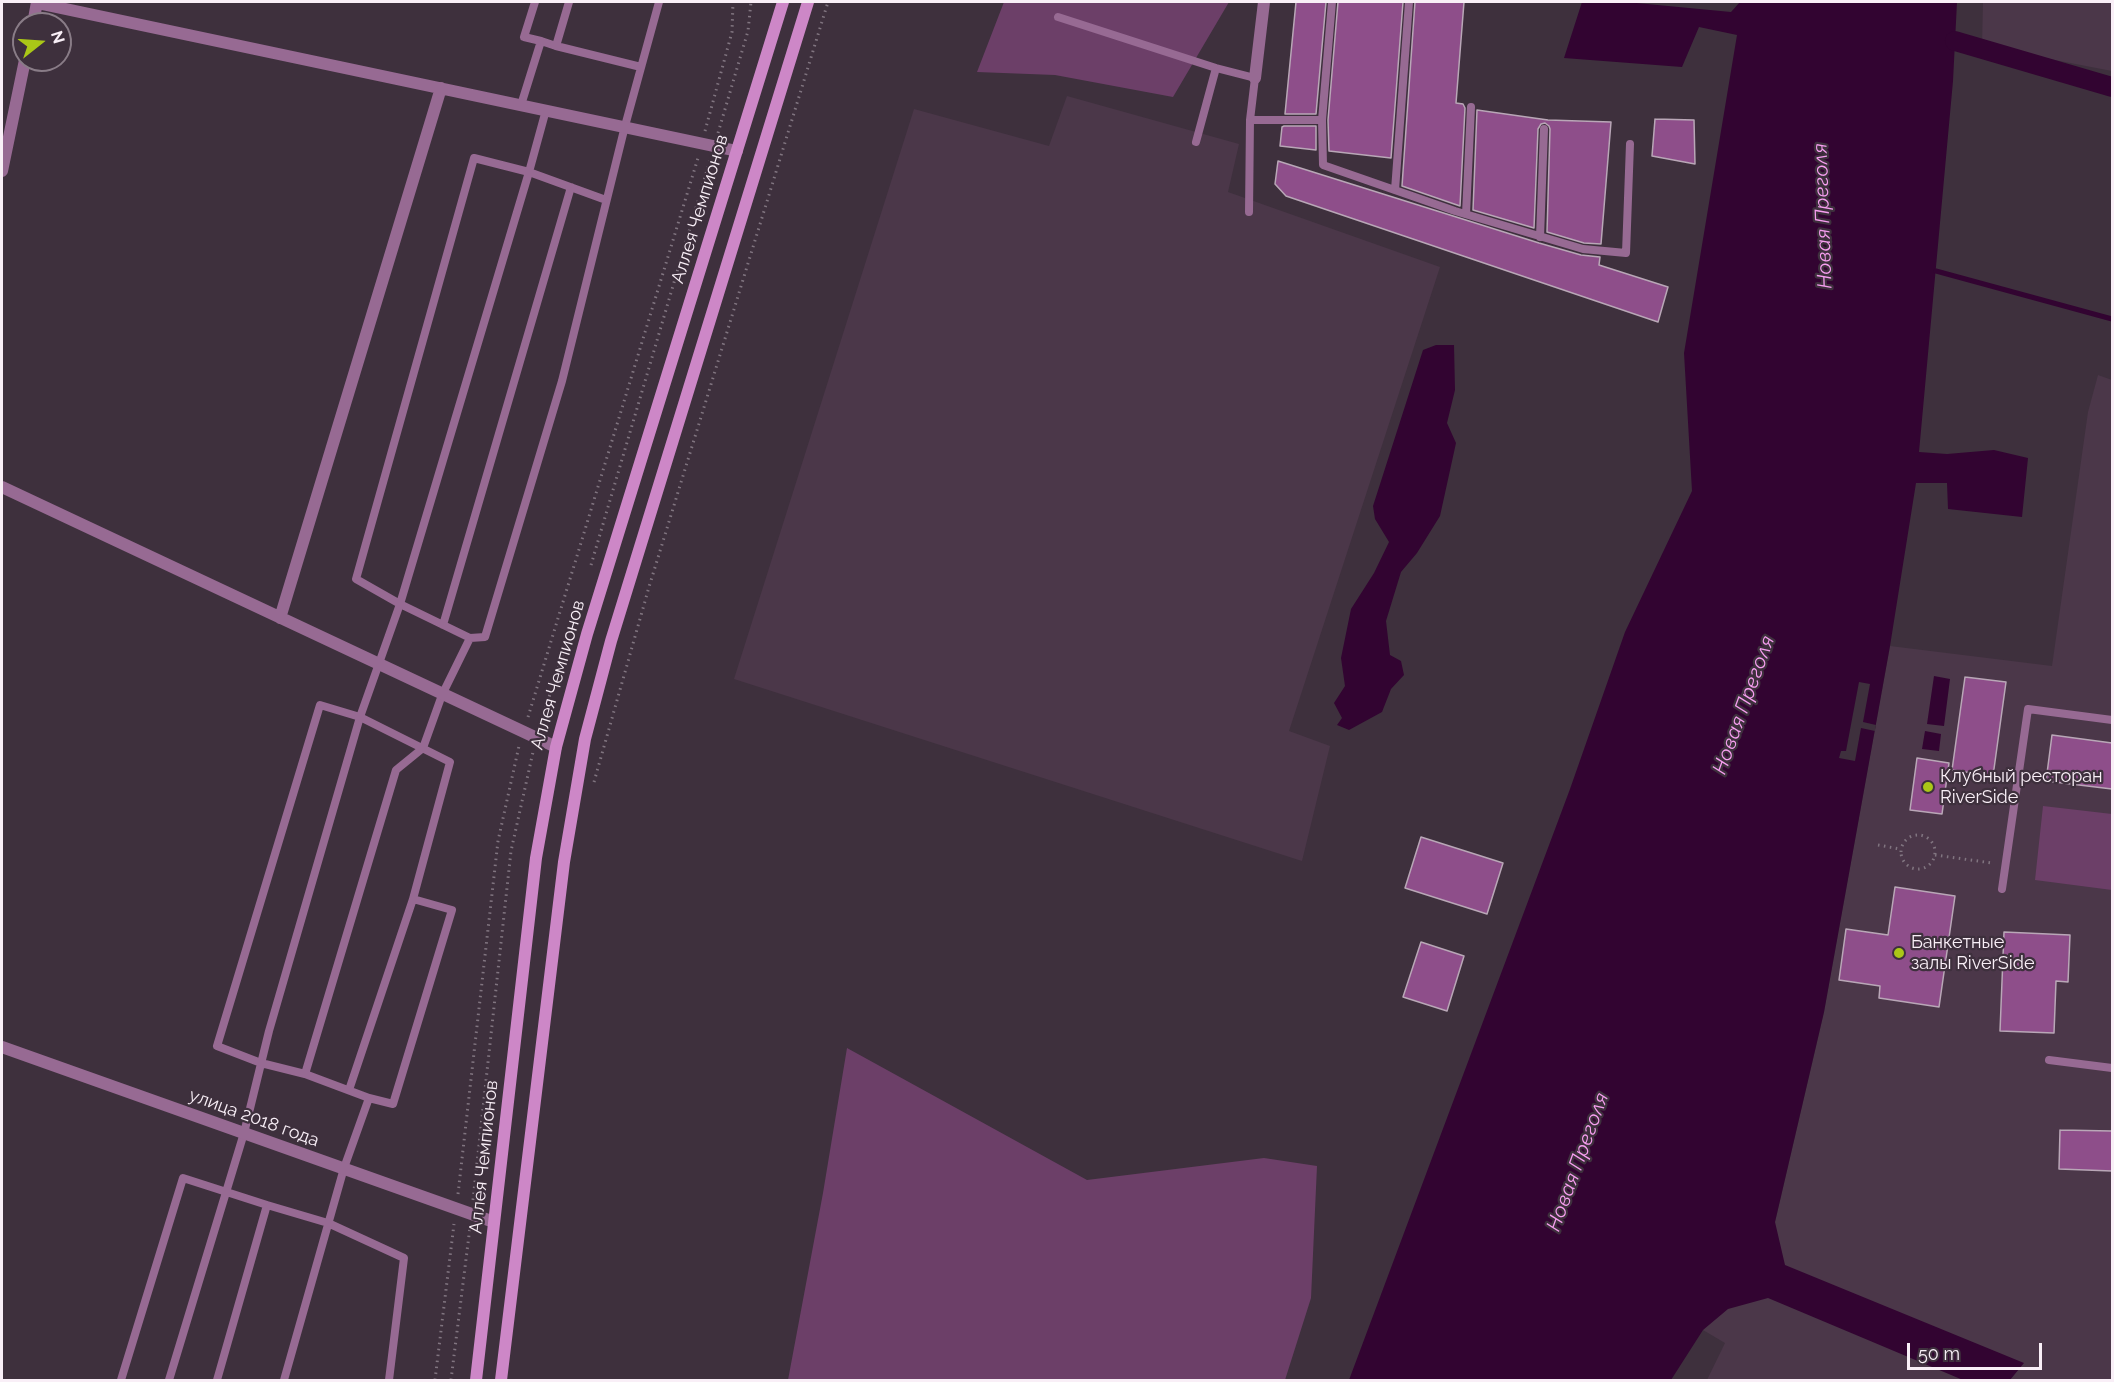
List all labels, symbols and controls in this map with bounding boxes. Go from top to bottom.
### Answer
north arrow [12,12,72,72]
text: N [47,29,69,46]
street label: Аллея Чемпионов [667,132,733,286]
water label: Новая Преголя [1808,143,1838,289]
street label: Аллея Чемпионов [526,598,590,752]
water label: Новая Преголя [1708,633,1780,777]
place label: Клубный ресторан RiverSide [1940,766,2103,808]
marker: Клубный ресторан RiverSide [1921,780,1935,794]
place label: Банкетные залы RiverSide [1911,932,2034,974]
marker: Банкетные залы RiverSide [1892,946,1906,960]
street label: Аллея Чемпионов [465,1079,503,1235]
street label: улица 2018 года [186,1084,322,1152]
water label: Новая Преголя [1542,1090,1614,1234]
scale bar [1910,1331,2045,1369]
text: 50 m [1918,1343,1960,1364]

